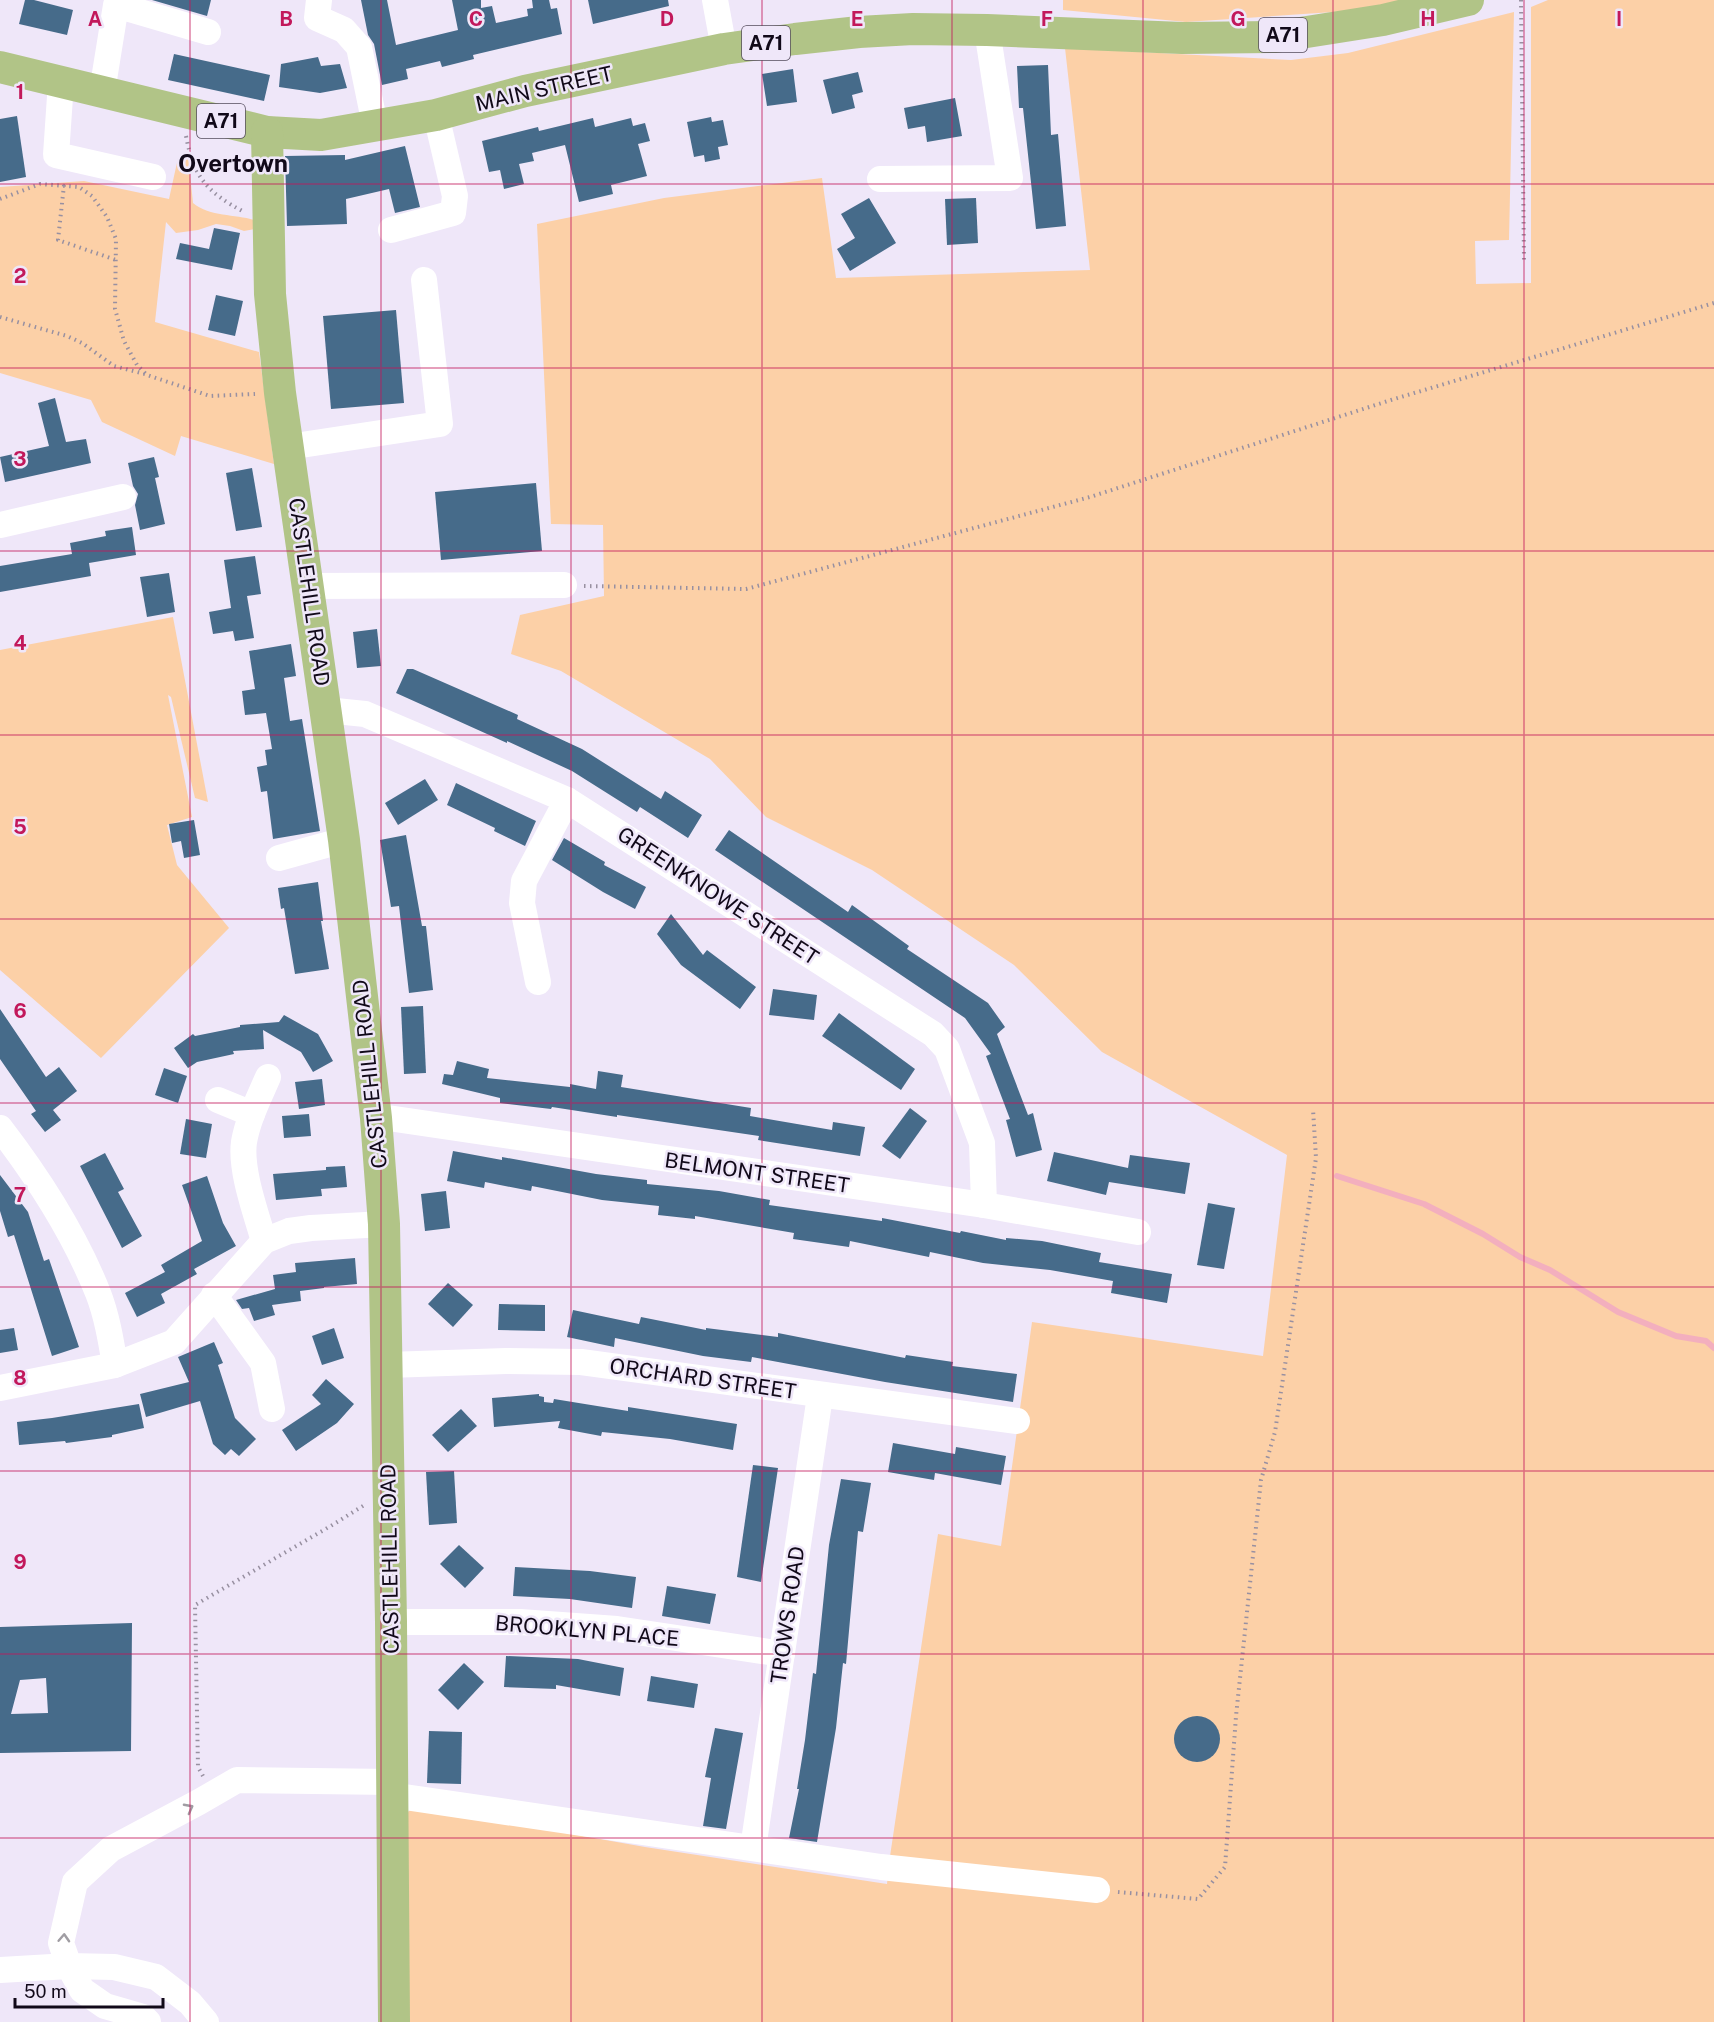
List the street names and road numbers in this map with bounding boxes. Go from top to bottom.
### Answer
road number: A71 [1259,18,1307,52]
road number: A71 [742,26,790,60]
street label: MAIN STREET [473,61,615,116]
road number: A71 [197,104,245,138]
street label: CASTLEHILL ROAD [284,496,335,688]
street label: GREENKNOWE STREET [613,821,823,970]
street label: CASTLEHILL ROAD [347,978,392,1170]
street label: BELMONT STREET [663,1147,851,1198]
street label: ORCHARD STREET [608,1353,798,1404]
street label: CASTLEHILL ROAD [375,1464,404,1654]
street label: TROWS ROAD [765,1545,810,1685]
street label: BROOKLYN PLACE [494,1610,680,1651]

